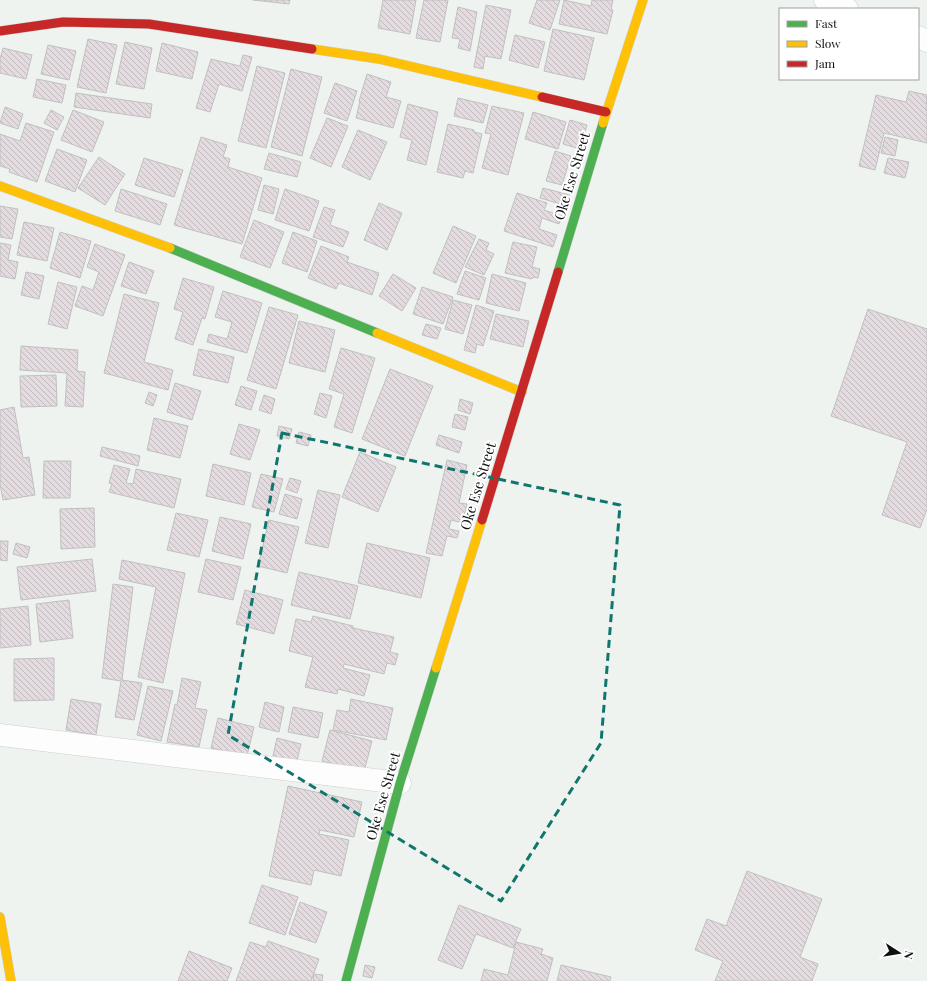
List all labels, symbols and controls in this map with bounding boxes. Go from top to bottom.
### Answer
legend [779,8,919,80]
text: Fast [815,15,838,31]
text: Slow [815,35,841,51]
text: Jam [814,55,836,71]
street label: Oke Ese Street [549,129,594,222]
street label: Oke Ese Street [455,439,500,532]
street label: Oke Ese Street [361,748,404,842]
north arrow [879,933,919,973]
text: N [901,950,917,961]

